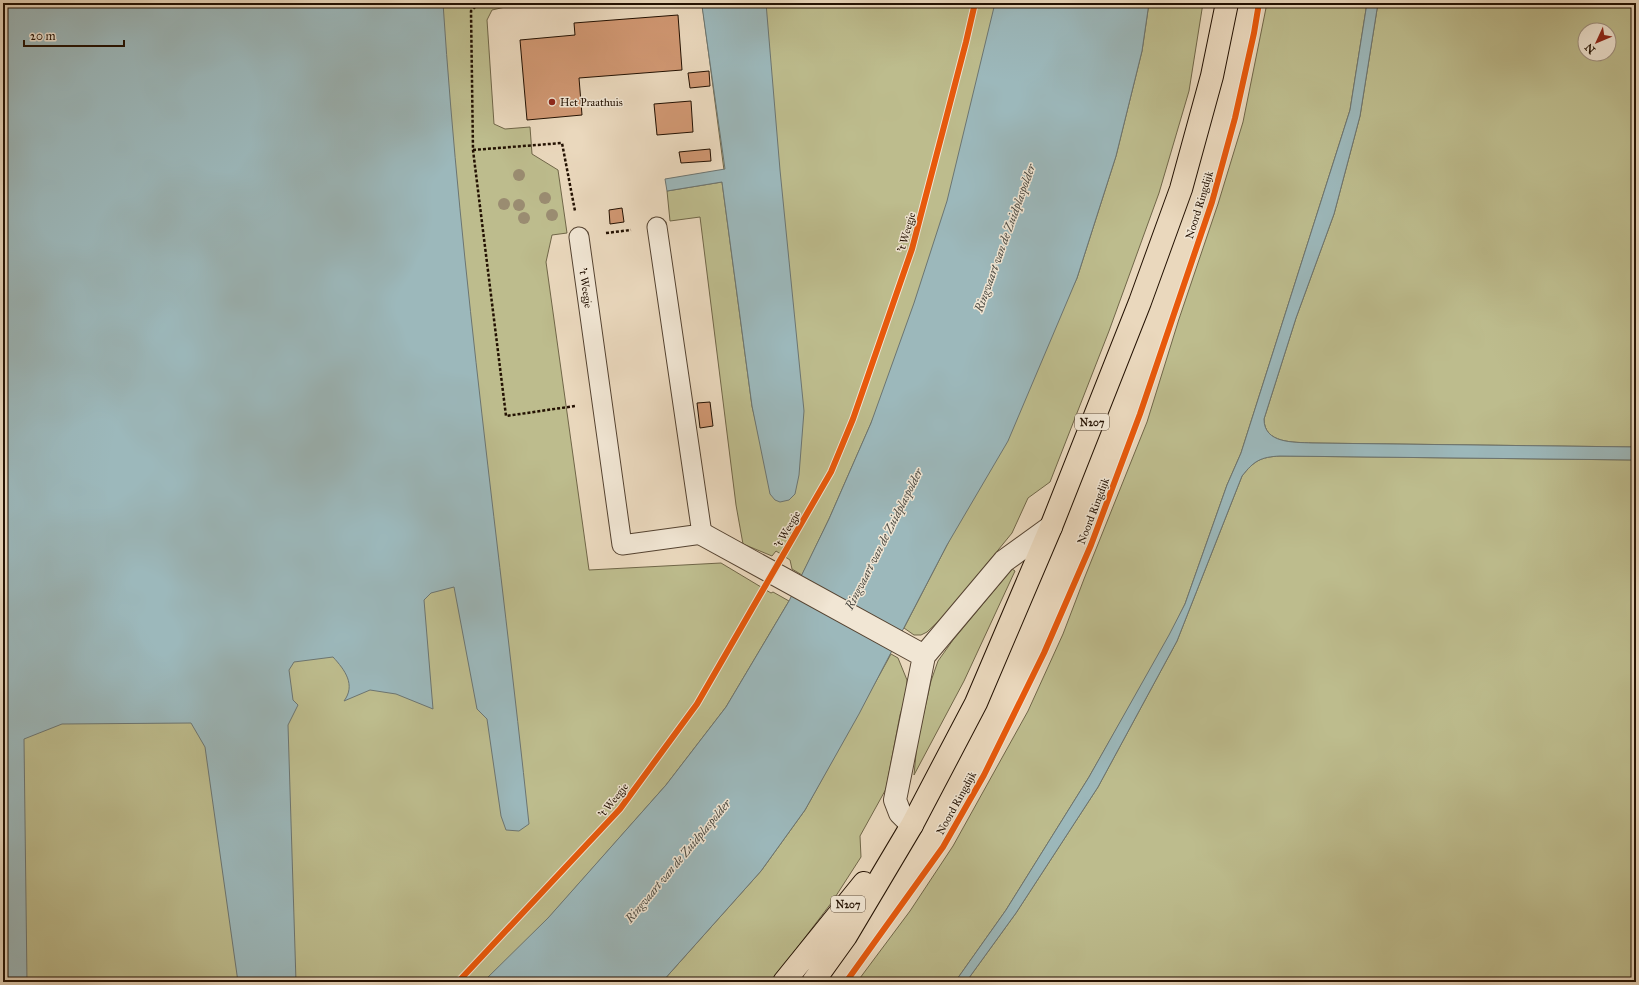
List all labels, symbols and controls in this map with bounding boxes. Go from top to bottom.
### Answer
scale bar [24,22,124,48]
north arrow [1577,22,1617,62]
text: 20 m [30,29,56,43]
text: N [1582,40,1598,56]
place label: Het Praathuis [560,96,623,109]
marker: Het Praathuis [547,97,557,107]
water label: Ringvaart van de Zuidplaspolder [971,161,1040,315]
street label: Noord Ringdijk [1183,169,1216,241]
street label: 't Weegje [895,210,918,253]
street label: 't Weegje [576,267,595,309]
road number: N207 [1075,414,1109,430]
water label: Ringvaart van de Zuidplaspolder [842,465,927,613]
street label: Noord Ringdijk [1075,475,1112,546]
street label: 't Weegje [772,508,803,550]
street label: Noord Ringdijk [934,769,980,837]
street label: 't Weegje [596,780,631,820]
water label: Ringvaart van de Zuidplaspolder [622,796,735,927]
road number: N207 [831,896,865,912]

